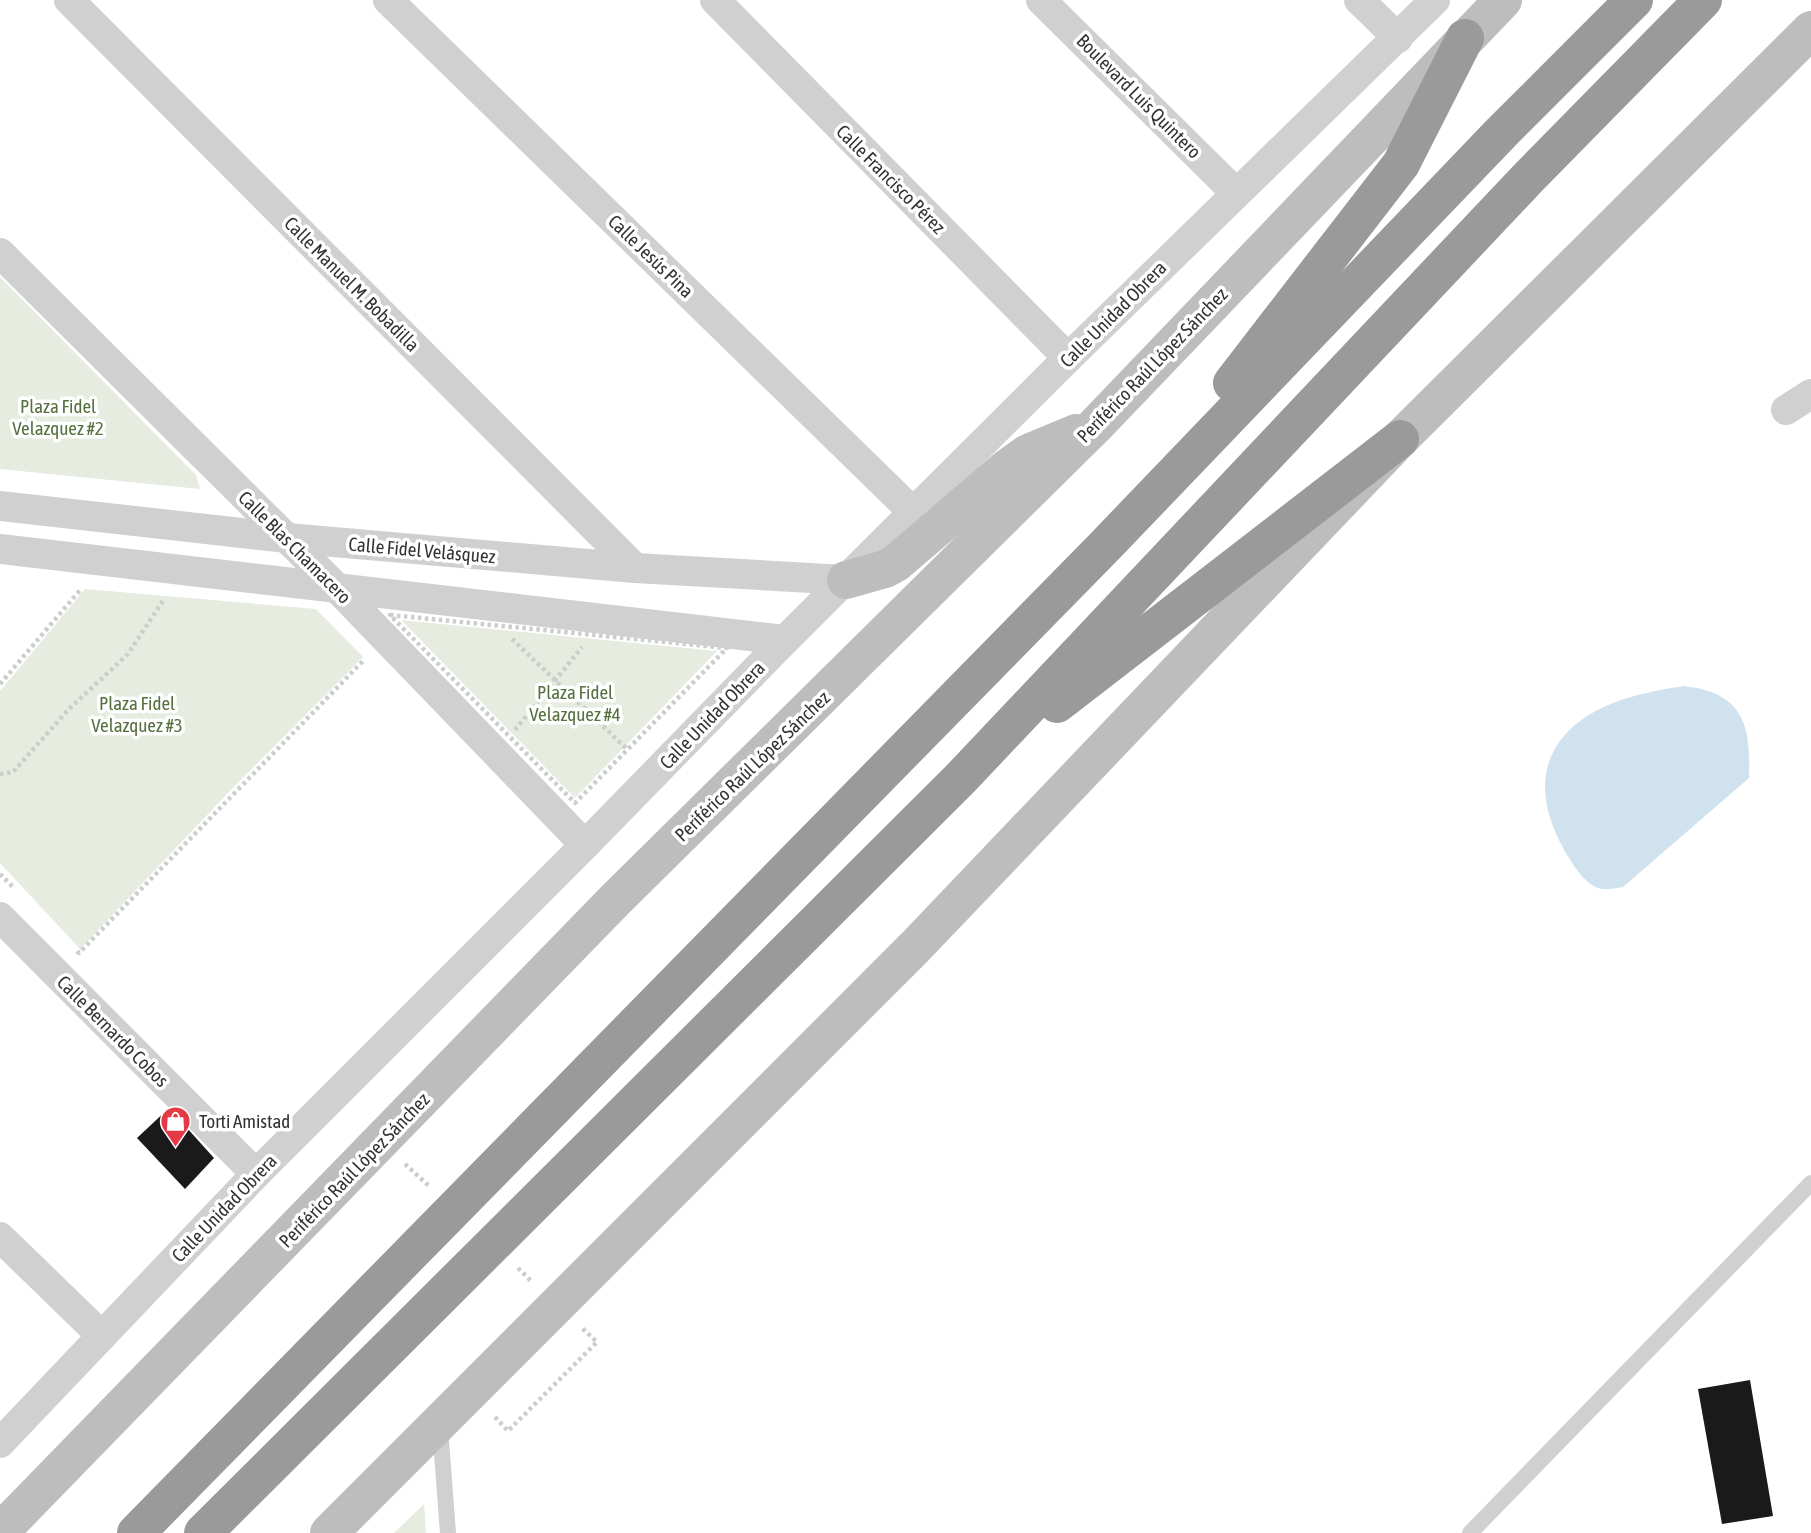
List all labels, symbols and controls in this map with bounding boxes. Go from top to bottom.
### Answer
street label: Boulevard Luis Quintero [1072,29,1206,163]
street label: Calle Francisco Pérez [832,120,950,238]
street label: Calle Jesús Pina [604,210,698,302]
street label: Calle Manuel M. Bobadilla [280,212,424,356]
street label: Calle Unidad Obrera [1055,256,1171,372]
street label: Periférico Raúl López Sánchez [1072,283,1232,447]
park label: Plaza Fidel Velazquez #2 [12,395,104,439]
street label: Calle Blas Chamacero [234,486,356,608]
street label: Calle Fidel Velásquez [348,533,497,567]
street label: Calle Unidad Obrera [655,657,769,773]
park label: Plaza Fidel Velazquez #4 [529,681,621,725]
street label: Periférico Raúl López Sánchez [670,686,834,846]
park label: Plaza Fidel Velazquez #3 [91,692,183,736]
street label: Calle Bernardo Cobos [53,971,173,1091]
street label: Periférico Raúl López Sánchez [274,1088,434,1252]
shop icon: Torti Amistad [159,1104,193,1148]
place label: Torti Amistad [199,1110,290,1132]
street label: Calle Unidad Obrera [167,1150,281,1266]

